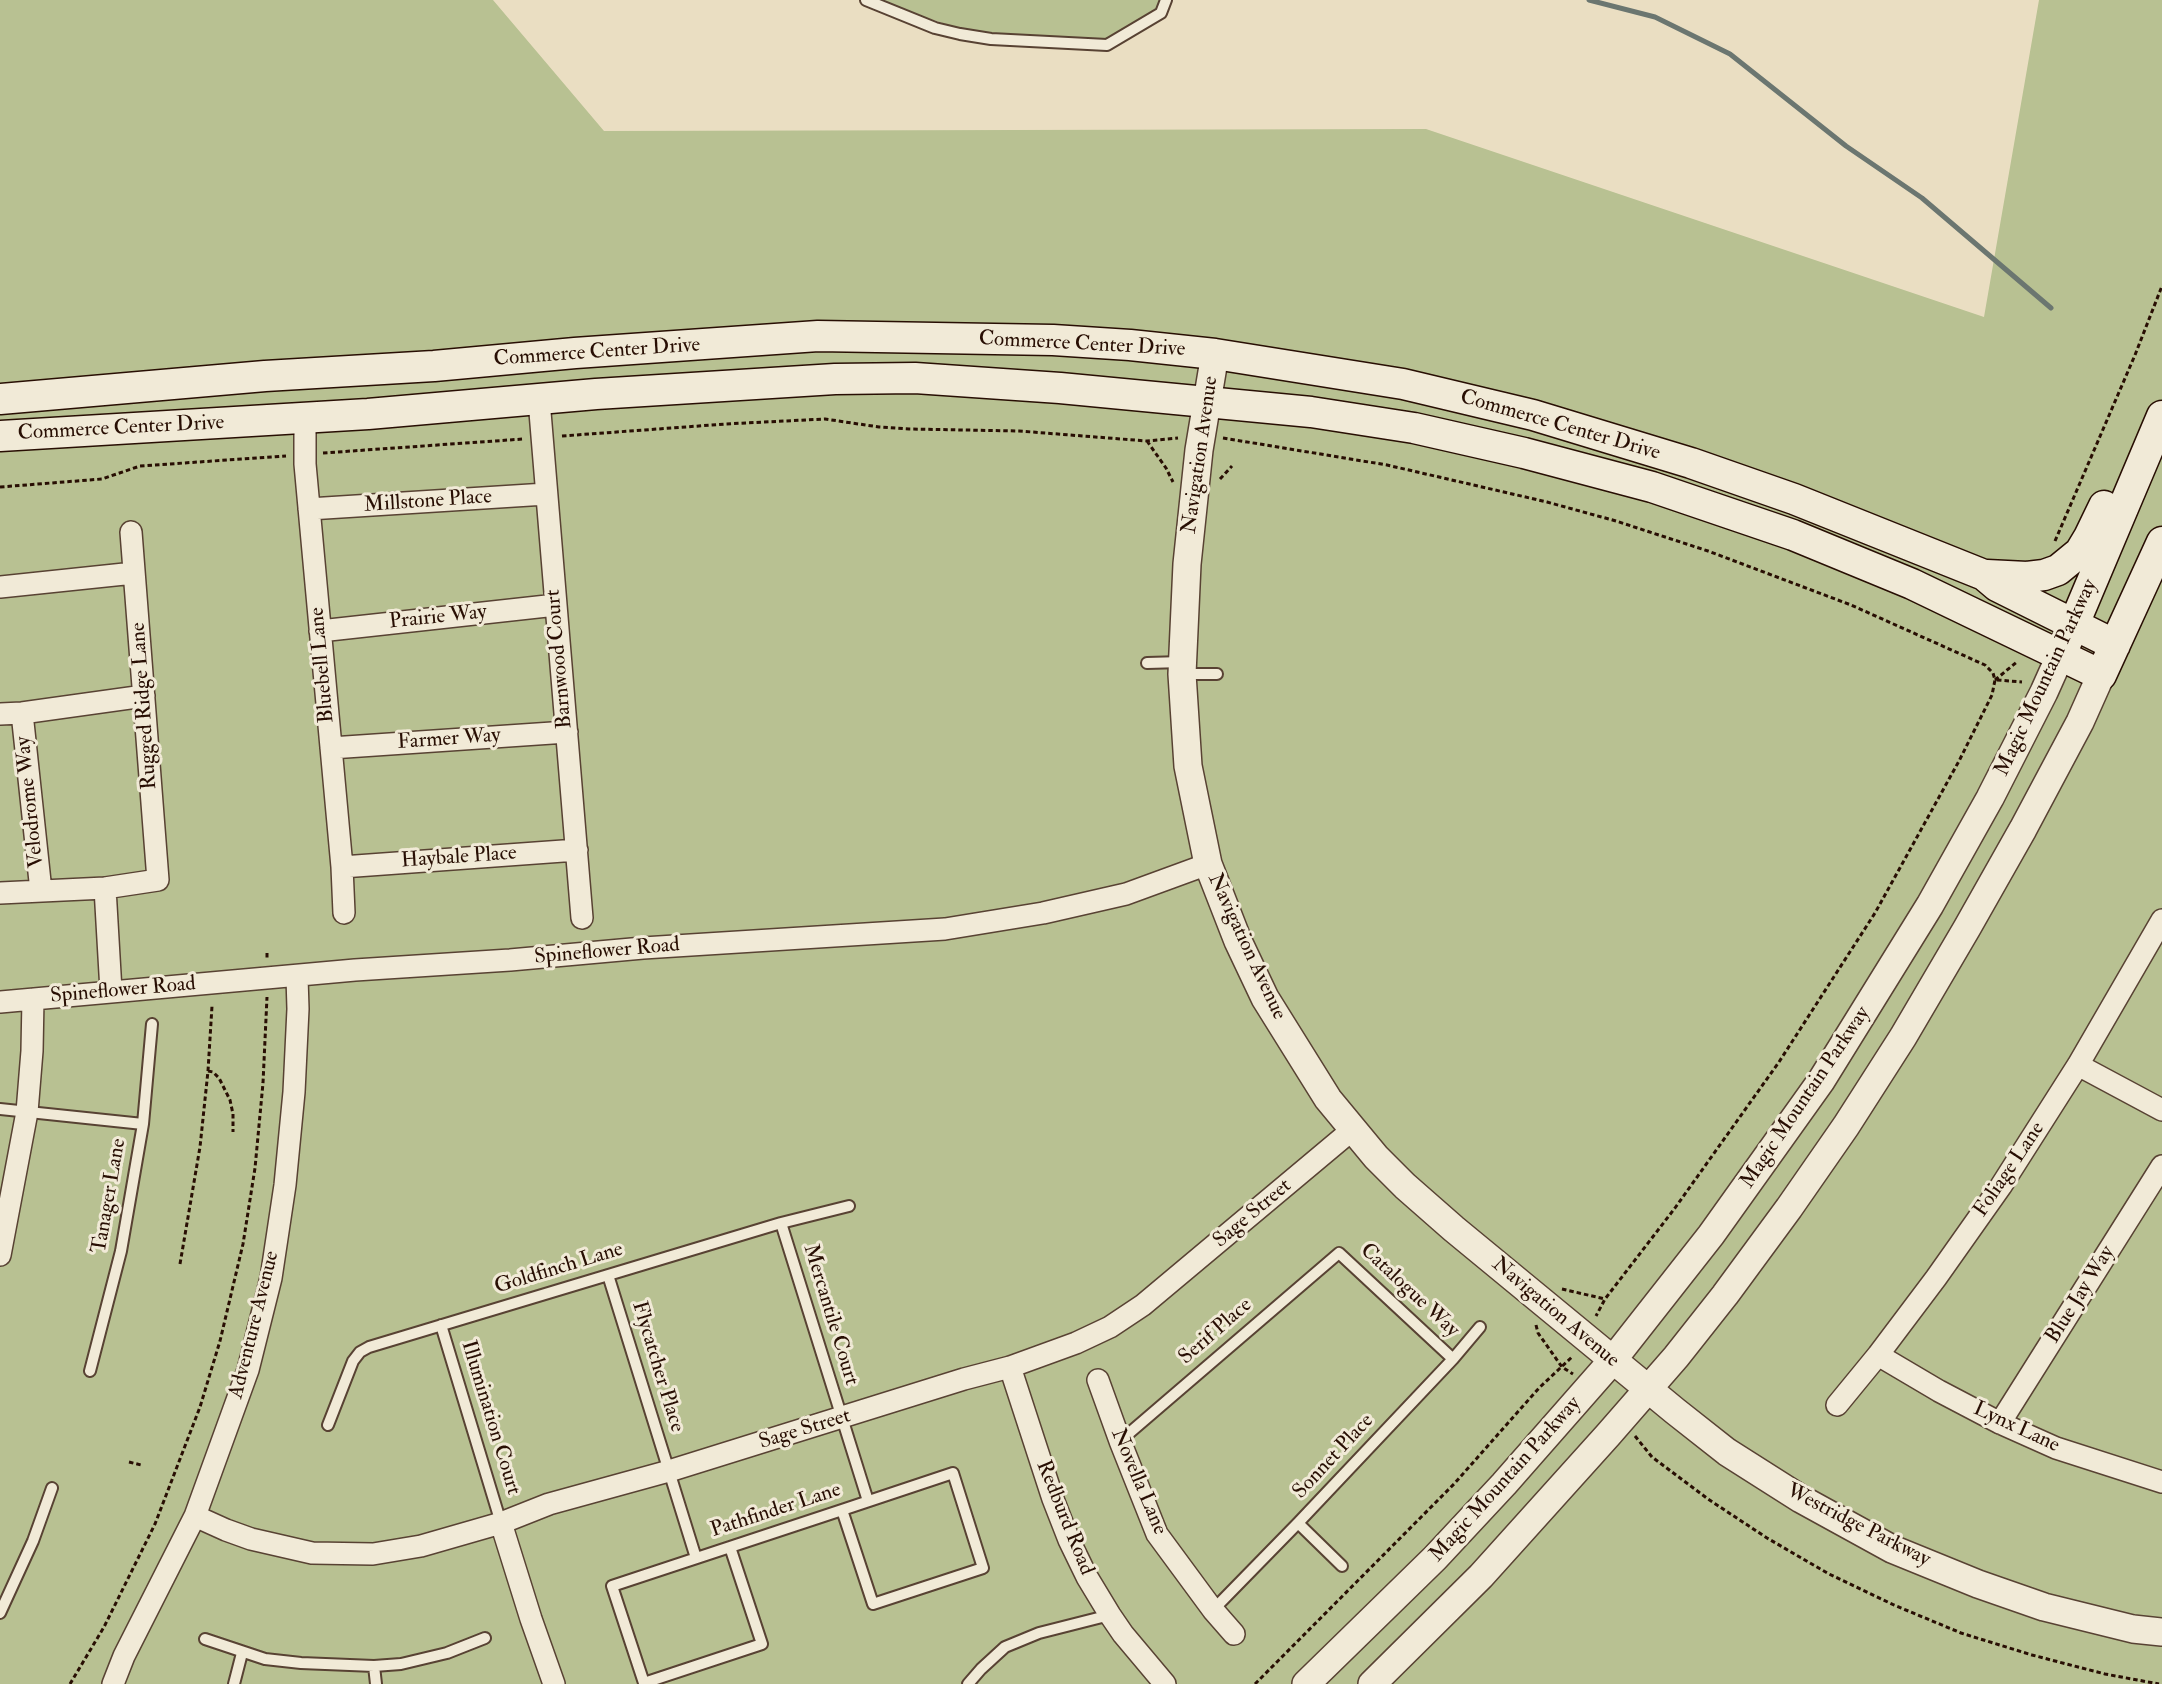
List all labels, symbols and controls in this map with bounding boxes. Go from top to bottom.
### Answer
street label: Commerce Center Drive [978,327,1186,363]
street label: Commerce Center Drive [493,333,701,373]
street label: Navigation Avenue [1177,375,1225,535]
street label: Commerce Center Drive [1457,385,1663,467]
street label: Commerce Center Drive [17,411,225,447]
street label: Millstone Place [363,485,493,519]
street label: Magic Mountain Parkway [1990,576,2104,780]
street label: Barnwood Court [541,588,579,730]
street label: Prairie Way [388,600,488,636]
street label: Bluebell Lane [305,606,341,724]
street label: Rugged Ridge Lane [127,621,163,791]
street label: Farmer Way [397,724,501,756]
street label: Velodrome Way [12,735,50,869]
street label: Haybale Place [400,841,518,875]
street label: Navigation Avenue [1201,870,1291,1024]
street label: Spineflower Road [533,933,681,971]
street label: Spineflower Road [49,972,197,1010]
street label: Magic Mountain Parkway [1736,1002,1876,1194]
street label: Foliage Lane [1969,1118,2051,1222]
street label: Tanager Lane [88,1137,132,1255]
street label: Sage Street [1209,1174,1297,1254]
street label: Goldfinch Lane [492,1238,626,1300]
street label: Catalogue Way [1354,1239,1464,1343]
street label: Mercantile Court [797,1241,863,1389]
street label: Blue Jay Way [2041,1242,2121,1348]
street label: Adventure Avenue [224,1248,286,1402]
street label: Navigation Avenue [1486,1252,1624,1374]
street label: Serif Place [1174,1293,1258,1371]
street label: Flycatcher Place [625,1299,689,1435]
street label: Illumination Court [455,1338,525,1498]
street label: Magic Mountain Parkway [1425,1392,1587,1568]
street label: Lynx Lane [1969,1397,2063,1459]
street label: Sage Street [756,1404,854,1456]
street label: Sonnet Place [1288,1409,1380,1505]
street label: Novella Lane [1104,1425,1172,1539]
street label: Redburd Road [1030,1457,1098,1579]
street label: Pathfinder Lane [708,1478,844,1544]
street label: Westridge Parkway [1782,1479,1934,1573]

